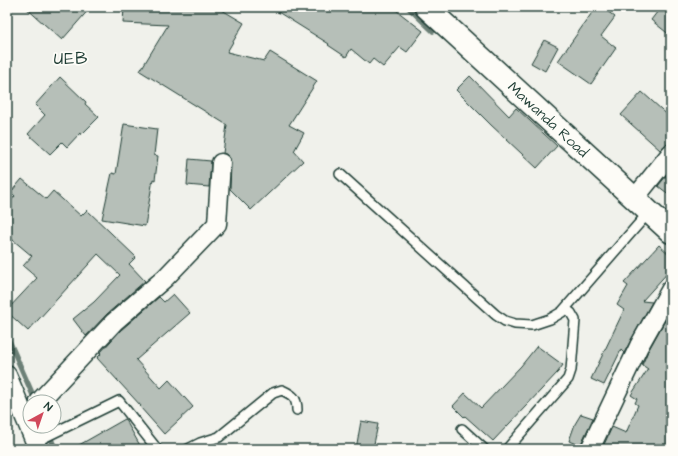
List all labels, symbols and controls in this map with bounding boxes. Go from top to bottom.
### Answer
district label: UEB [54,47,88,71]
street label: Mawanda Road [503,77,594,162]
north arrow [22,394,62,434]
text: N [41,399,56,415]

